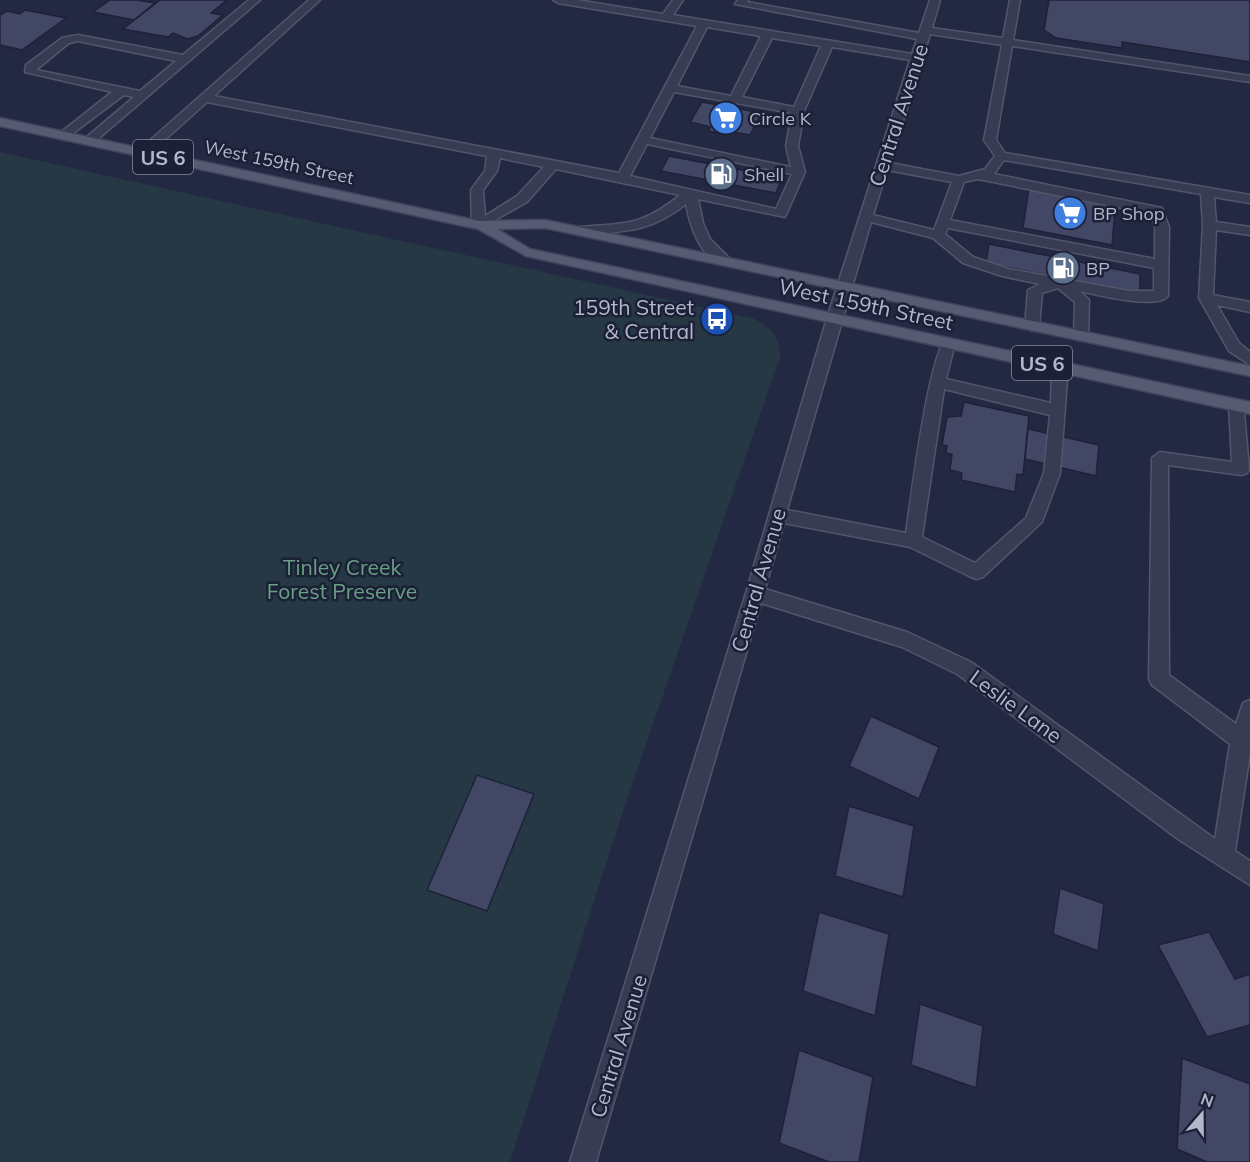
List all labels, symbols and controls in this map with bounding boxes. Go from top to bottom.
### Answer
street label: Central Avenue [863,40,933,190]
supermarket icon: Circle K [708,100,744,136]
place label: Circle K [749,107,812,130]
street label: West 159th Street [202,135,356,189]
road number: US 6 [133,140,193,174]
fuel station icon: Shell [703,156,739,192]
place label: Shell [744,163,784,186]
supermarket icon: BP Shop [1052,195,1088,231]
place label: BP Shop [1093,202,1165,225]
fuel station icon: BP [1045,250,1081,286]
place label: BP [1086,257,1110,280]
street label: West 159th Street [776,273,956,335]
place label: 159th Street & Central [573,294,694,344]
bus stop icon: 159th Street & Central [699,301,735,337]
road number: US 6 [1012,346,1072,380]
street label: Central Avenue [725,505,791,655]
park label: Tinley Creek Forest Preserve [267,554,417,604]
street label: Leslie Lane [965,664,1067,748]
street label: Central Avenue [584,971,652,1121]
north arrow [1172,1084,1232,1144]
text: N [1198,1088,1216,1111]

